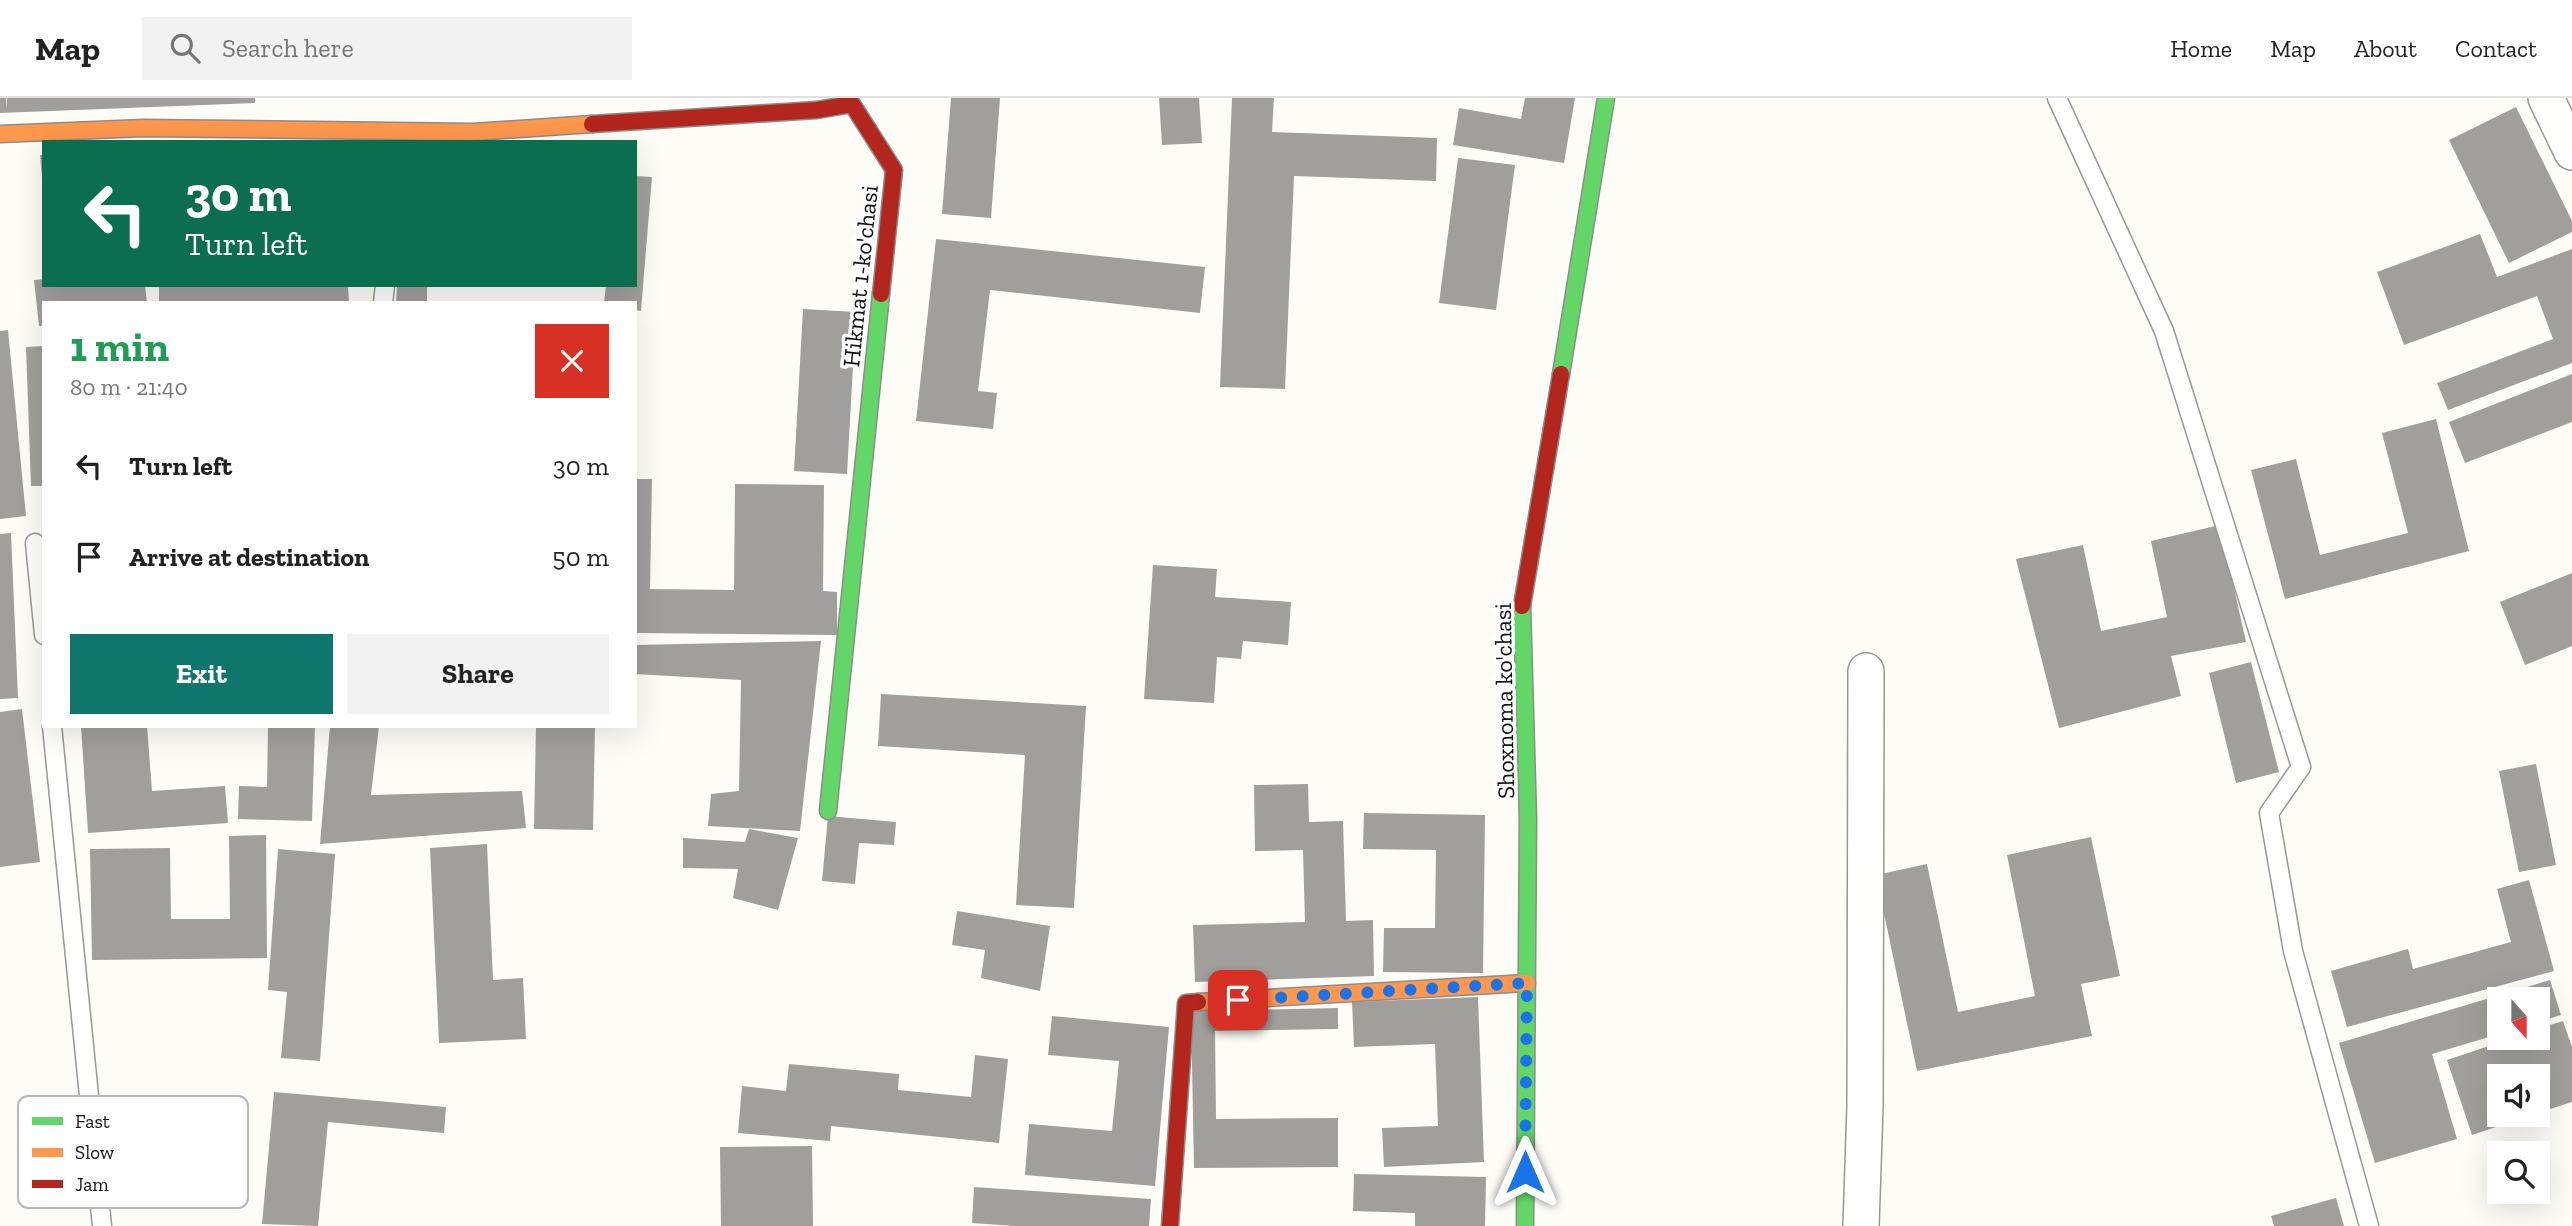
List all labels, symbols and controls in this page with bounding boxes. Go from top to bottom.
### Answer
search box [142,17,632,80]
text: Map [35,29,100,68]
icon: search [166,29,204,67]
text: Search here [222,32,354,64]
text: Home [2170,34,2232,63]
text: Map [2270,34,2316,63]
text: About [2354,34,2417,63]
text: Contact [2455,34,2537,63]
text: 30 m [185,165,291,224]
icon: left [70,168,161,259]
street label: Hikmat 1-ko'chasi [836,183,884,368]
text: Turn left [185,225,307,263]
text: 1 min [70,321,169,372]
button: close [535,324,609,398]
text: 80 m · 21:40 [70,373,188,401]
icon: left [70,447,108,485]
text: Turn left [129,450,232,482]
text: 30 m [553,450,609,482]
icon: arrive [70,538,108,576]
text: Arrive at destination [129,541,369,573]
text: 50 m [552,541,609,573]
street label: Shoxnoma ko'chasi [1488,602,1520,799]
button: Exit [70,634,333,714]
button: Share [347,634,609,714]
pin [1208,970,1268,1030]
icon: arrive [1219,981,1257,1019]
north arrow [2487,987,2550,1050]
map controls [2487,987,2550,1204]
button: sound [2487,1064,2550,1127]
legend [18,1096,248,1208]
text: Fast [75,1110,110,1133]
position arrow [1488,1135,1562,1209]
text: Slow [75,1141,115,1164]
button: search [2487,1141,2550,1204]
text: Jam [75,1173,109,1196]

